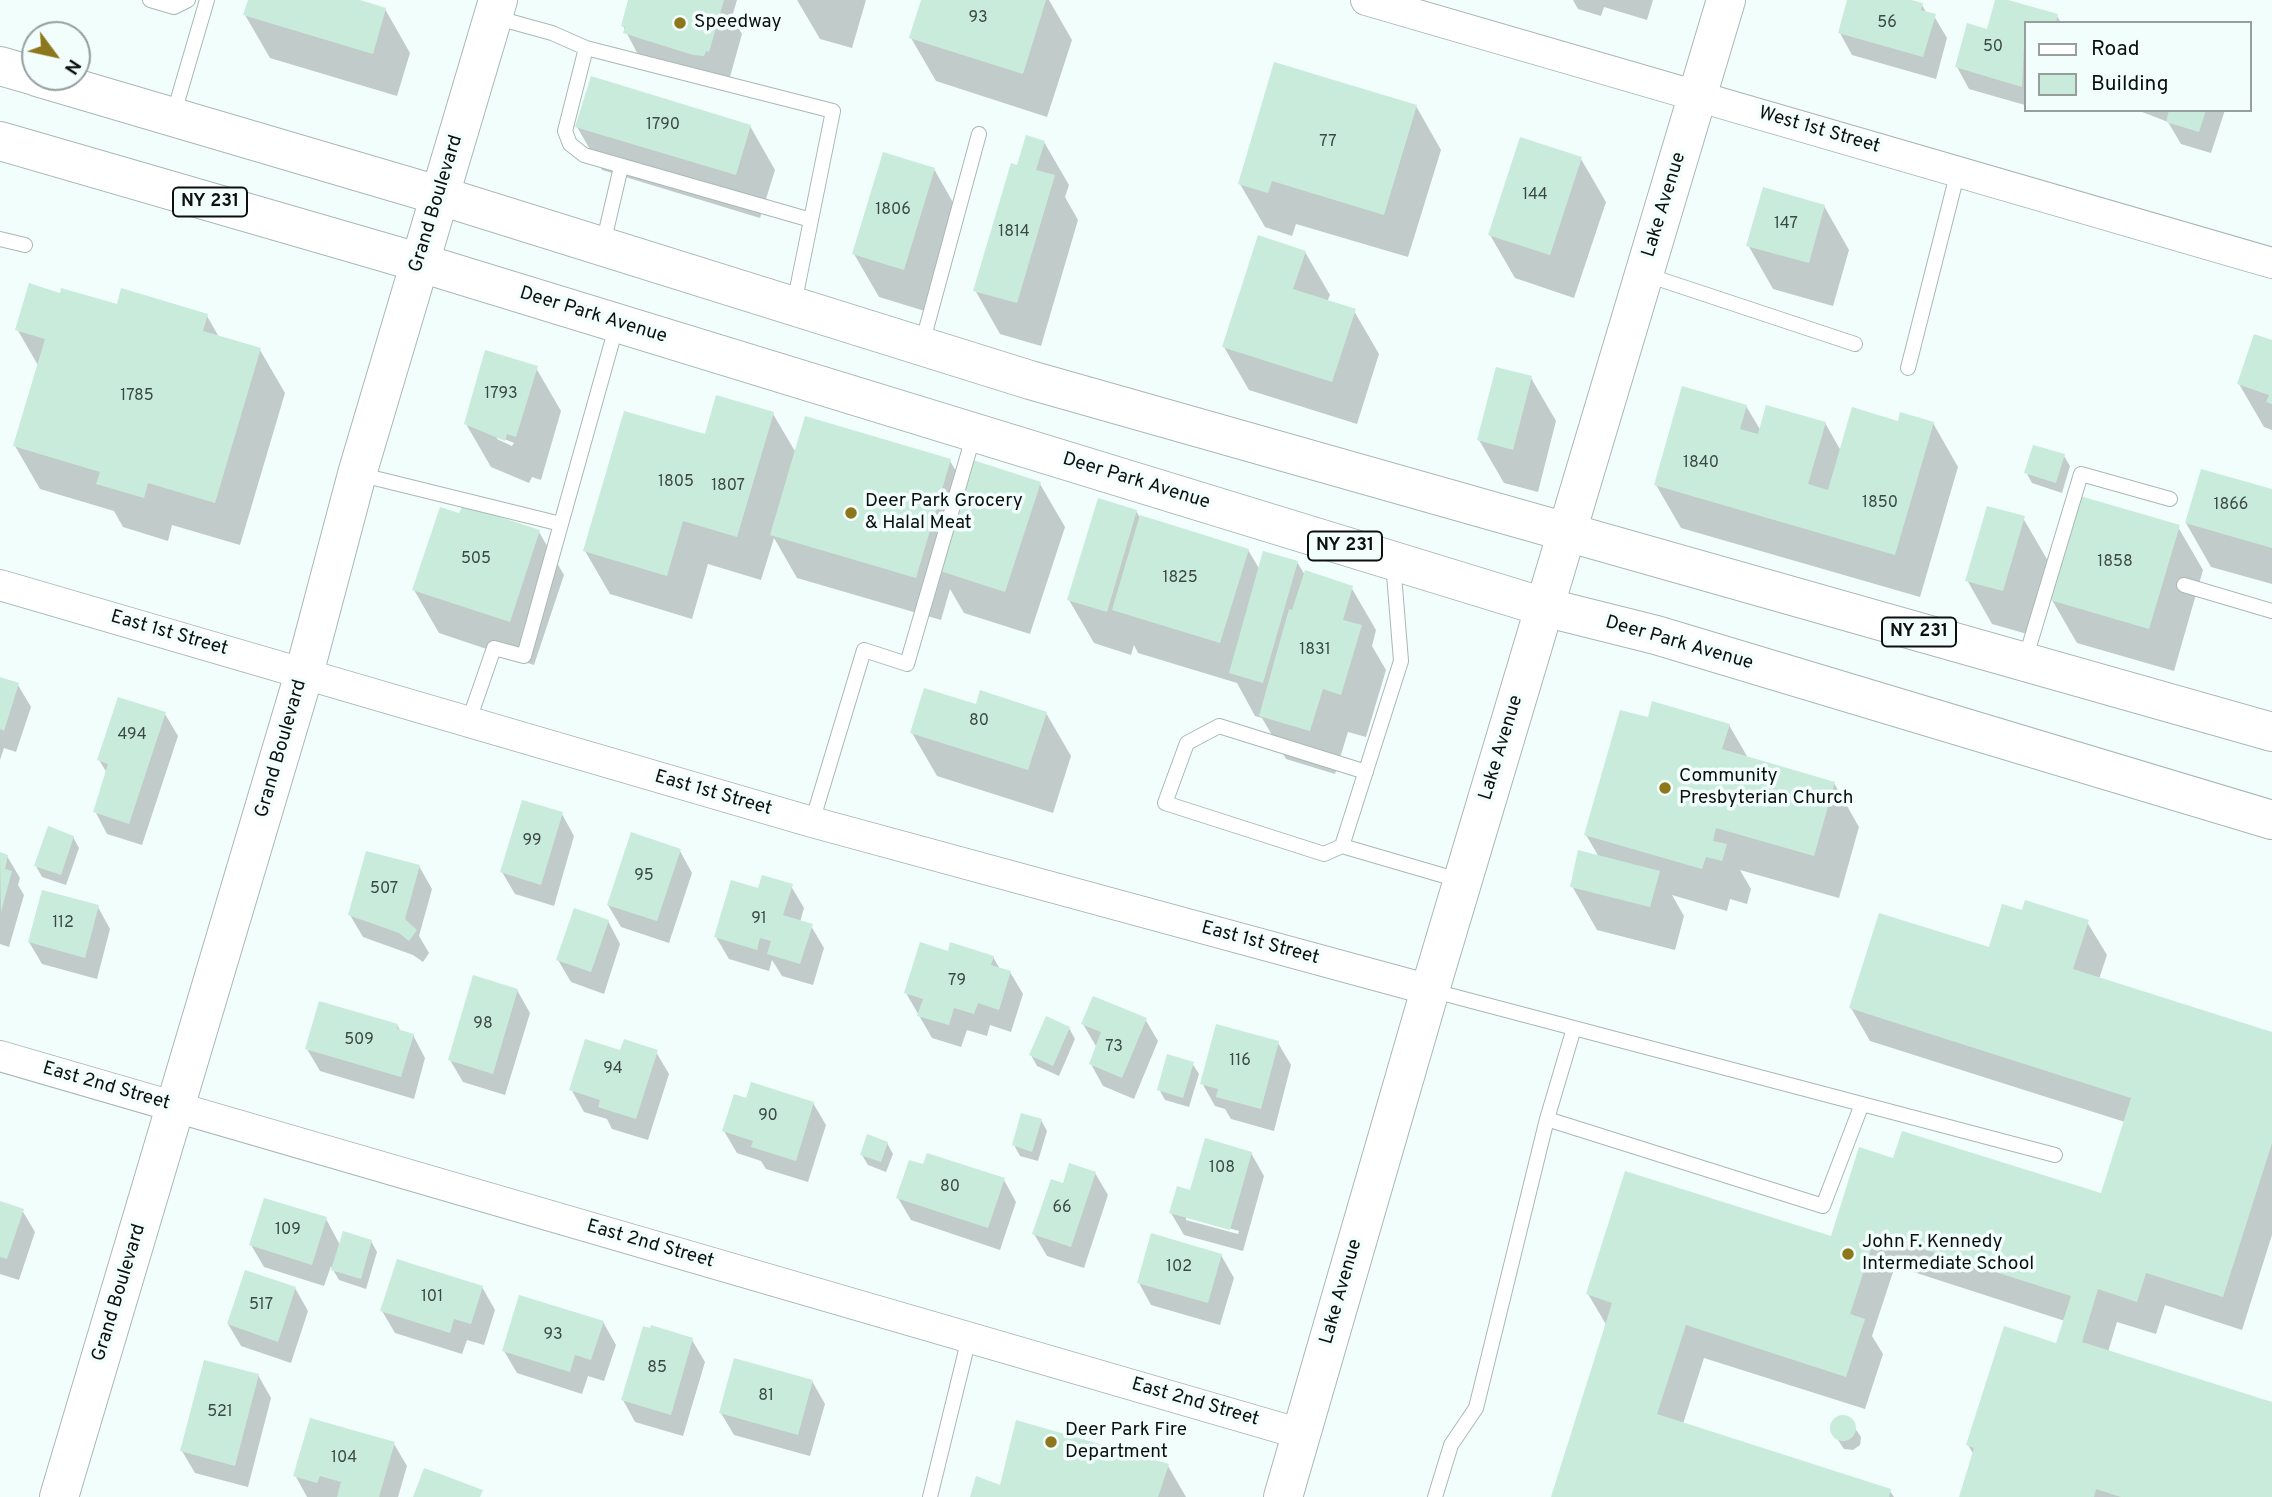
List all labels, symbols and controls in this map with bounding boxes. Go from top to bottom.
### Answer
house number: 93 [968,9,988,29]
place label: Speedway [694,12,782,34]
house number: 56 [1877,14,1897,34]
marker: Speedway [672,15,688,31]
north arrow [21,21,91,91]
legend [2024,21,2251,112]
text: Road [2091,36,2140,63]
house number: 50 [1983,38,2003,58]
text: N [58,54,86,79]
text: Building [2091,71,2169,98]
street label: West 1st Street [1756,103,1882,159]
house number: 1790 [646,116,680,136]
street label: Grand Boulevard [405,133,469,275]
house number: 77 [1319,133,1337,153]
street label: Lake Avenue [1638,150,1692,260]
house number: 144 [1522,186,1548,206]
road number: NY 231 [173,188,247,216]
house number: 1806 [875,201,911,221]
house number: 147 [1774,215,1798,235]
house number: 1814 [998,223,1030,243]
street label: Deer Park Avenue [517,283,669,349]
house number: 1793 [484,385,518,405]
house number: 1785 [120,387,154,407]
street label: Deer Park Avenue [1060,449,1212,515]
house number: 1840 [1683,454,1719,474]
house number: 1805 [658,473,694,493]
house number: 1807 [711,477,745,497]
place label: Deer Park Grocery & Halal Meat [865,491,1023,535]
house number: 1850 [1862,494,1898,514]
house number: 1866 [2214,496,2248,516]
marker: Deer Park Grocery & Halal Meat [843,505,859,521]
road number: NY 231 [1308,532,1382,560]
house number: 505 [461,550,491,570]
house number: 1858 [2097,553,2133,573]
house number: 1825 [1162,569,1198,589]
street label: East 1st Street [108,606,230,662]
street label: Deer Park Avenue [1602,612,1756,676]
road number: NY 231 [1882,618,1956,646]
house number: 1831 [1299,641,1331,661]
street label: Grand Boulevard [251,677,313,821]
street label: Lake Avenue [1475,693,1529,803]
house number: 80 [969,712,989,732]
house number: 494 [117,726,147,746]
street label: East 1st Street [652,766,774,822]
place label: Community Presbyterian Church [1679,766,1854,810]
marker: Community Presbyterian Church [1657,780,1673,796]
house number: 99 [522,832,542,852]
house number: 95 [634,867,654,887]
house number: 507 [370,880,398,900]
house number: 91 [751,910,767,930]
house number: 112 [52,914,74,934]
street label: East 1st Street [1199,917,1321,971]
house number: 79 [948,972,966,992]
house number: 98 [473,1015,493,1035]
house number: 509 [344,1031,374,1051]
house number: 73 [1105,1038,1123,1058]
house number: 116 [1229,1052,1251,1072]
street label: East 2nd Street [40,1058,172,1116]
house number: 94 [603,1060,623,1080]
house number: 90 [758,1107,778,1127]
house number: 108 [1209,1159,1235,1179]
house number: 80 [940,1178,960,1198]
house number: 66 [1052,1199,1072,1219]
street label: East 2nd Street [584,1216,716,1274]
house number: 109 [275,1221,301,1241]
street label: Grand Boulevard [88,1222,152,1364]
place label: John F. Kennedy Intermediate School [1862,1232,2034,1276]
street label: Lake Avenue [1316,1237,1368,1347]
marker: John F. Kennedy Intermediate School [1840,1246,1856,1262]
house number: 102 [1166,1258,1192,1278]
house number: 101 [421,1288,443,1308]
house number: 517 [249,1296,273,1316]
house number: 93 [543,1326,563,1346]
house number: 85 [647,1359,667,1379]
street label: East 2nd Street [1129,1374,1261,1432]
house number: 81 [758,1387,774,1407]
house number: 521 [207,1403,233,1423]
place label: Deer Park Fire Department [1065,1420,1187,1464]
marker: Deer Park Fire Department [1043,1434,1059,1450]
house number: 104 [331,1449,357,1469]

